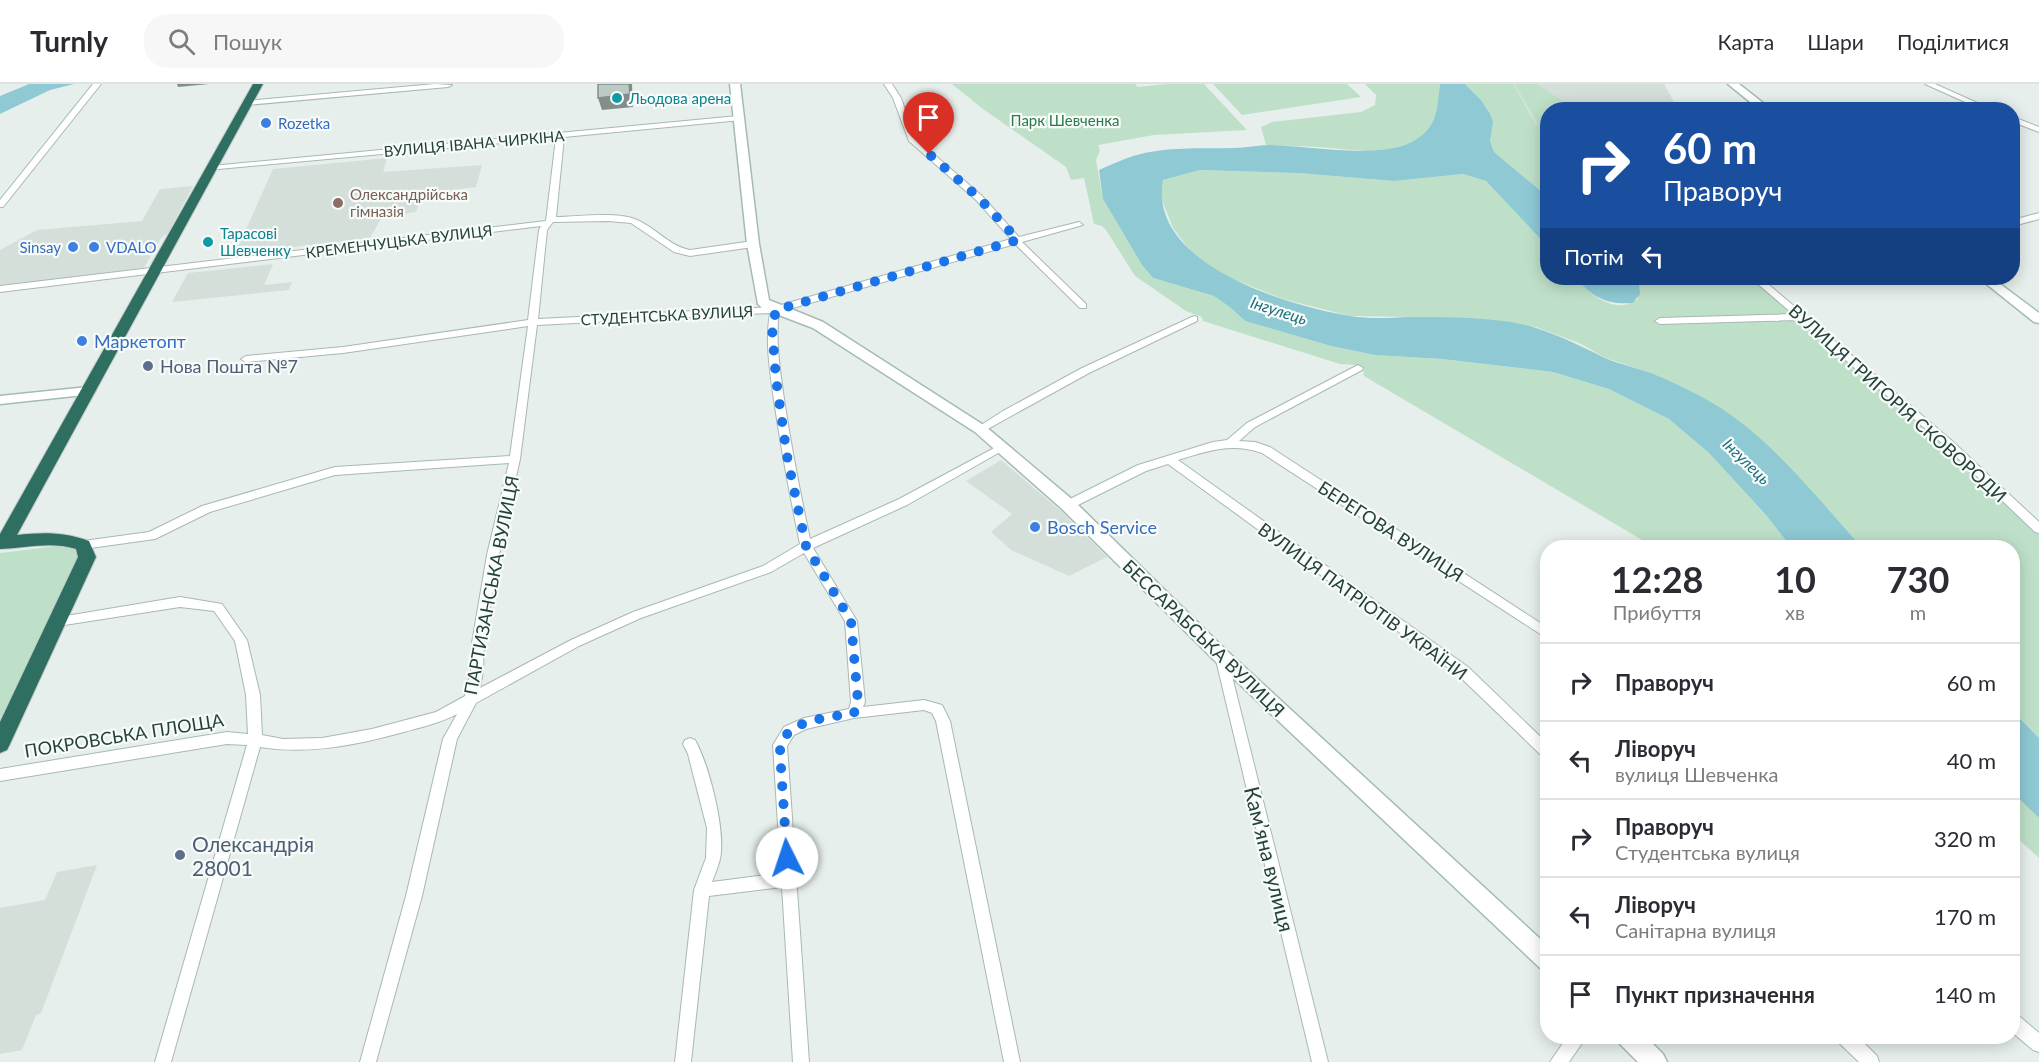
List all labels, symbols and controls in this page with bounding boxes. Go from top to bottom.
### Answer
search box [144,14,564,68]
text: Turnly [30,24,108,58]
icon: search [165,25,198,58]
text: Пошук [213,28,282,55]
text: Карта [1718,29,1774,54]
text: Шари [1807,29,1864,54]
text: Поділитися [1897,29,2009,54]
place label: Льодова арена [628,89,731,107]
marker: Льодова арена [610,91,624,105]
pin [903,92,954,154]
icon: arrive [912,101,945,134]
park label: Парк Шевченка [1011,111,1119,129]
place label: Rozetka [278,114,330,132]
marker: Rozetka [259,116,273,130]
text: 60 m [1663,123,1757,173]
street label: ВУЛИЦЯ ІВАНА ЧИРКІНА [383,126,566,160]
icon: right [1564,126,1642,204]
text: Праворуч [1663,174,1783,207]
place label: Олександрійська гімназія [350,185,468,220]
marker: Олександрійська гімназія [331,196,345,210]
street label: КРЕМЕНЧУЦЬКА ВУЛИЦЯ [305,221,493,261]
place label: Тарасові Шевченку [220,224,291,259]
marker: Тарасові Шевченку [201,235,215,249]
place label: Sinsay [19,238,61,256]
place label: VDALO [106,238,157,256]
marker: Sinsay [66,240,80,254]
marker: VDALO [87,240,101,254]
icon: left [1636,240,1669,273]
text: Потім [1564,243,1624,270]
water label: Інгулець [1248,292,1310,328]
street label: ВУЛИЦЯ ГРИГОРІЯ СКОВОРОДИ [1784,299,2012,507]
street label: СТУДЕНТСЬКА ВУЛИЦЯ [580,301,754,329]
place label: Маркетопт [94,330,186,352]
marker: Маркетопт [75,334,89,348]
place label: Нова Пошта №7 [160,355,298,377]
marker: Нова Пошта №7 [141,359,155,373]
water label: Інгулець [1719,434,1775,488]
street label: ПАРТИЗАНСЬКА ВУЛИЦЯ [459,473,523,697]
street label: БЕРЕГОВА ВУЛИЦЯ [1314,476,1468,586]
place label: Bosch Service [1047,516,1157,538]
street label: ВУЛИЦЯ ПАТРІОТІВ УКРАЇНИ [1254,518,1472,684]
marker: Bosch Service [1028,520,1042,534]
street label: БЕССАРАБСЬКА ВУЛИЦЯ [1118,555,1290,721]
text: 12:28 [1611,557,1703,601]
text: 10 [1774,557,1816,601]
text: 730 [1887,557,1949,601]
text: Прибуття [1613,600,1701,624]
text: хв [1785,600,1805,624]
text: m [1910,600,1926,624]
icon: right [1564,666,1597,699]
text: Праворуч [1615,669,1714,696]
text: 60 m [1947,669,1996,696]
street label: ПОКРОВСЬКА ПЛОЩА [23,708,226,762]
text: Ліворуч [1615,735,1696,762]
icon: left [1564,744,1597,777]
text: 40 m [1947,747,1996,774]
text: вулиця Шевченка [1615,762,1778,786]
street label: Камʼяна вулиця [1240,784,1300,934]
text: Праворуч [1615,813,1714,840]
icon: right [1564,822,1597,855]
text: 320 m [1934,825,1996,852]
position arrow [755,826,819,890]
place label: Олександрія 28001 [192,831,314,880]
text: Студентська вулиця [1615,840,1800,864]
marker: Олександрія 28001 [173,848,187,862]
text: Ліворуч [1615,891,1696,918]
icon: left [1564,900,1597,933]
text: 170 m [1934,903,1996,930]
text: Санітарна вулиця [1615,918,1776,942]
icon: arrive [1564,978,1597,1011]
text: Пункт призначення [1615,981,1815,1008]
text: 140 m [1934,981,1996,1008]

